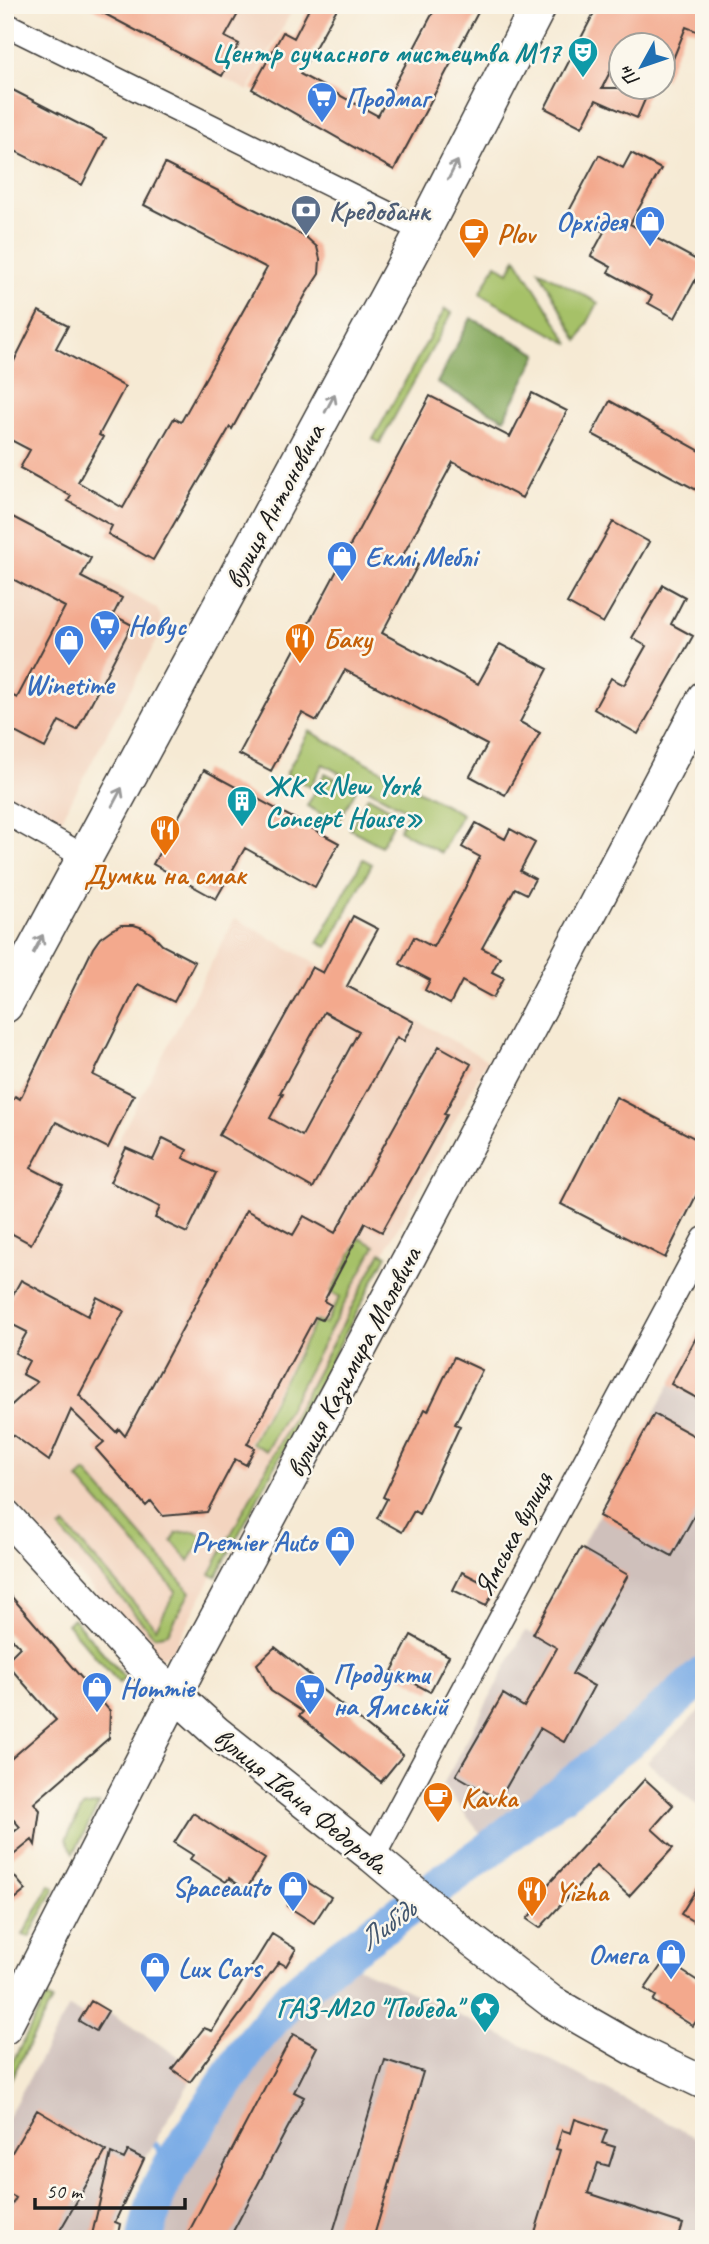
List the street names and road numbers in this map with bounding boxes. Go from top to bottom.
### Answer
street label: вулиця Антоновича [216,416,333,594]
street label: вулиця Казимира Малевича [277,1239,430,1484]
street label: Ямська вулиця [466,1465,561,1602]
street label: вулиця Івана Федорова [207,1719,397,1882]

